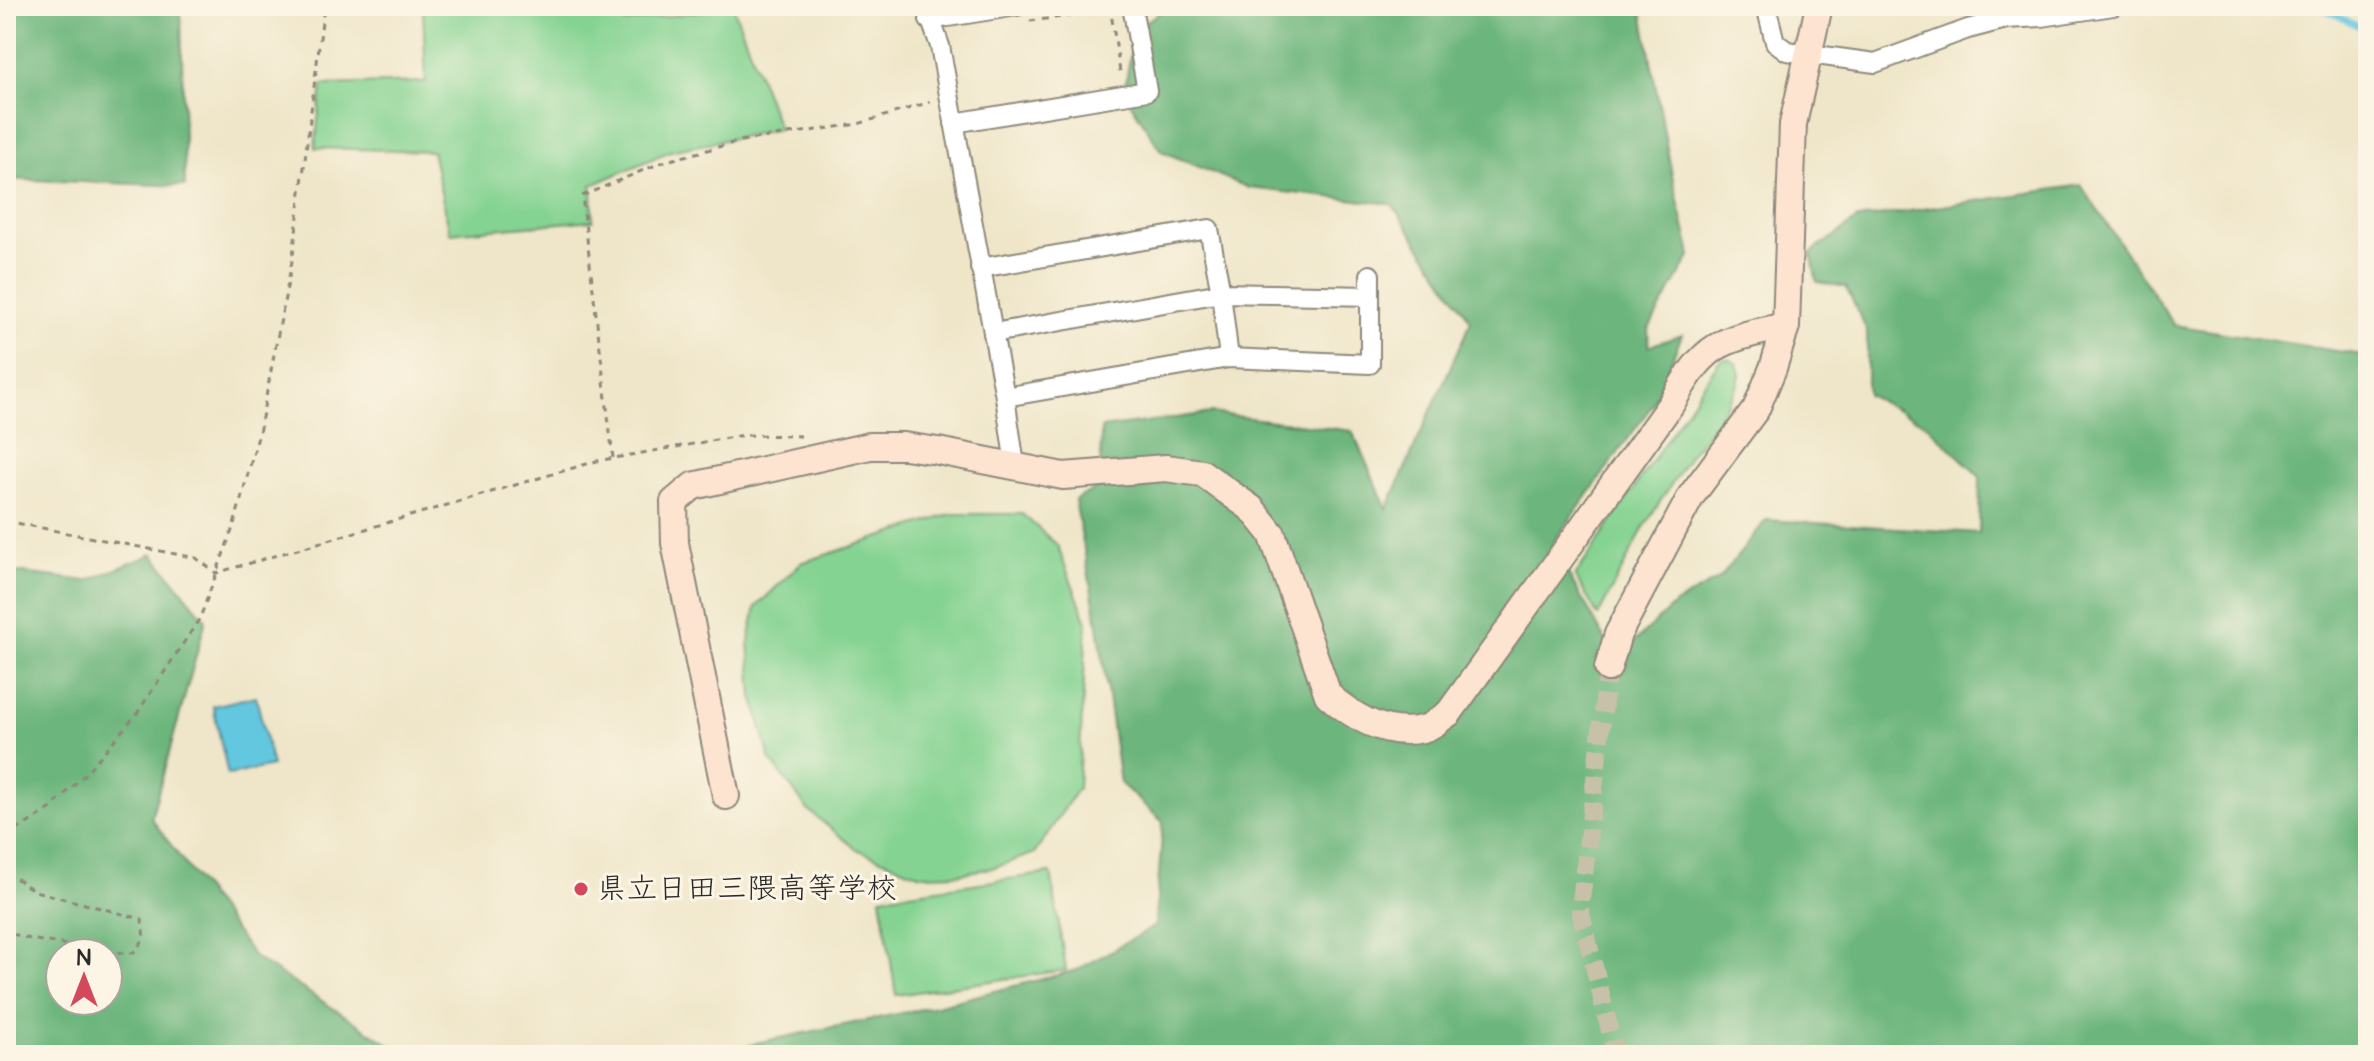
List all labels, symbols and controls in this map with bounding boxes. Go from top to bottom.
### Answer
place label: 県立日田三隈高等学校 [597,868,897,910]
marker: 県立日田三隈高等学校 [572,880,590,898]
north arrow [44,937,124,1017]
text: N [77,943,91,974]

